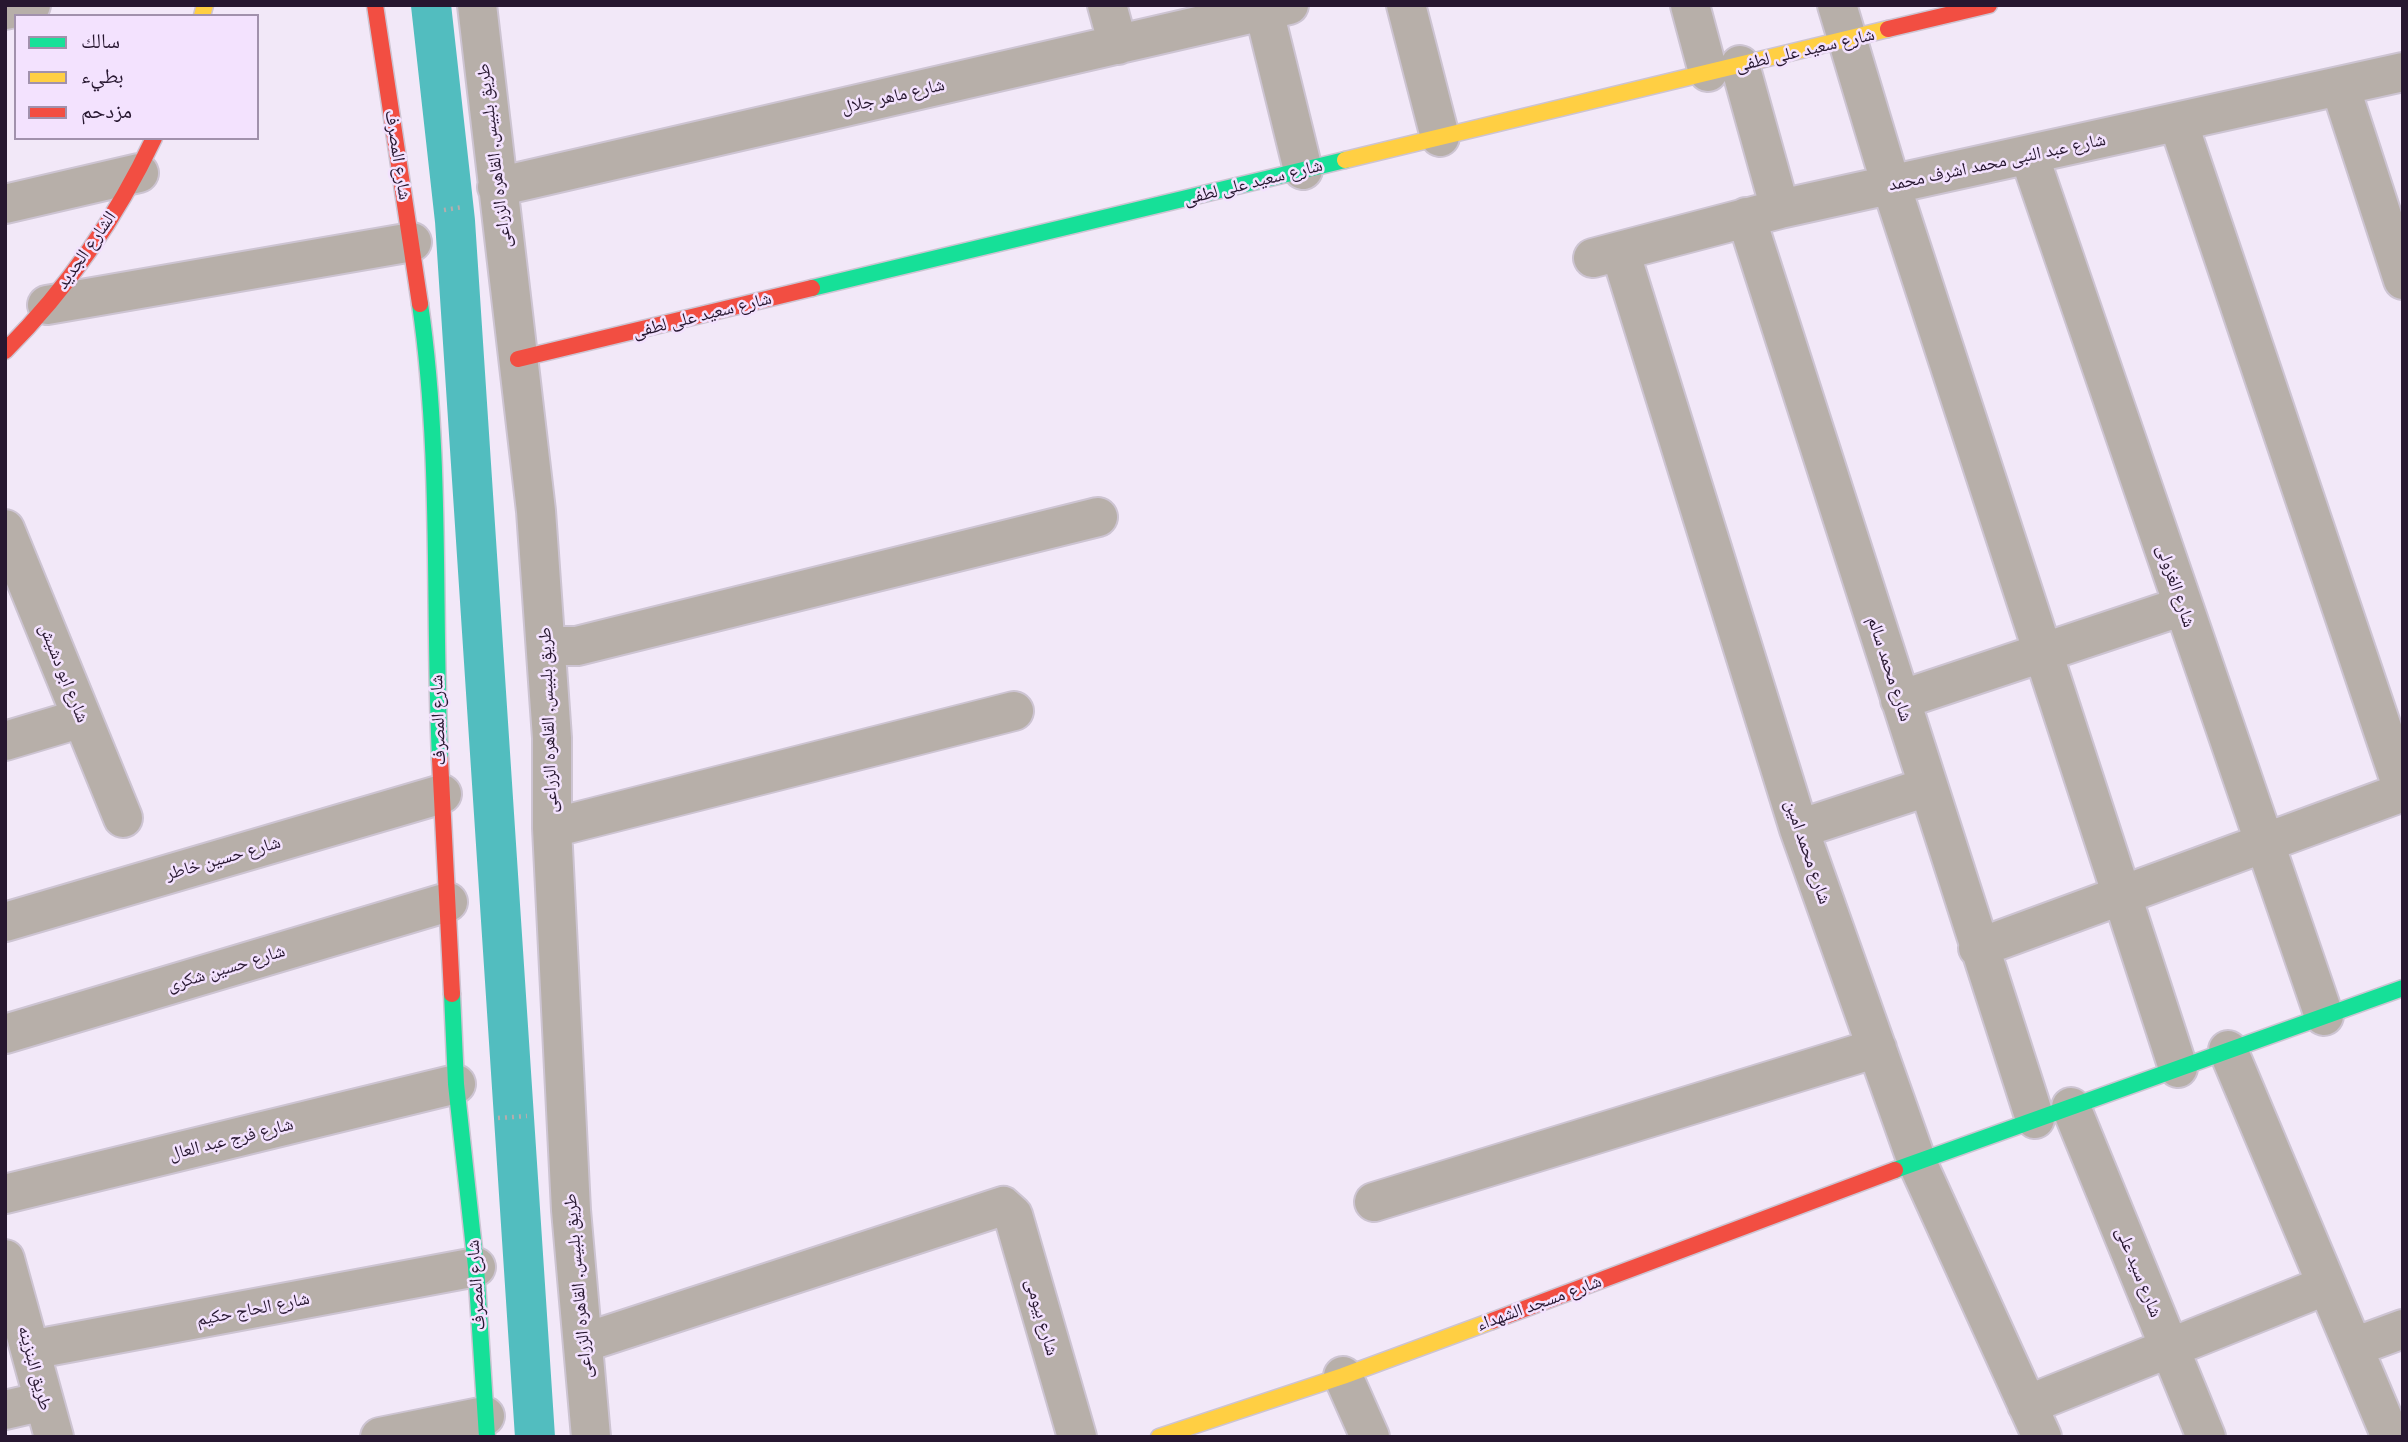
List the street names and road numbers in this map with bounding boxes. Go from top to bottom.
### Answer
street label: شارع سعيد على لطفى [1733,23,1877,77]
street label: طريق بلبيس, القاهره الزراعى [472,62,516,250]
street label: شارع ماهر جلال [839,74,947,118]
street label: شارع المصرف [380,108,416,202]
street label: شارع عبد النبى محمد اشرف محمد [1886,128,2108,196]
street label: شارع سعيد على لطفى [1181,154,1325,210]
street label: الشارع الجديد [51,207,121,293]
street label: شارع سعيد على لطفى [630,287,774,343]
street label: شارع الغزولى [2152,542,2200,630]
street label: شارع محمد سالم [1863,614,1917,724]
street label: شارع ابو دشيش [34,620,94,726]
street label: طريق بلبيس, القاهره الزراعى [534,627,562,813]
street label: شارع المصرف [426,674,450,766]
street label: شارع محمد امين [1780,797,1836,907]
street label: شارع حسين خاطر [163,831,283,885]
street label: شارع حسين شكرى [164,940,288,996]
street label: شارع فرج عبد العال [166,1113,296,1165]
street label: طريق بلبيس, القاهره الزراعى [559,1192,597,1380]
street label: شارع سيد على [2111,1223,2167,1321]
street label: شارع المصرف [462,1239,490,1331]
street label: شارع مسجد الشهداء [1474,1270,1604,1336]
street label: شارع بيومى [1021,1276,1063,1358]
street label: شارع الحاج حكيم [195,1287,311,1331]
street label: طريق البنزينه [13,1323,57,1413]

